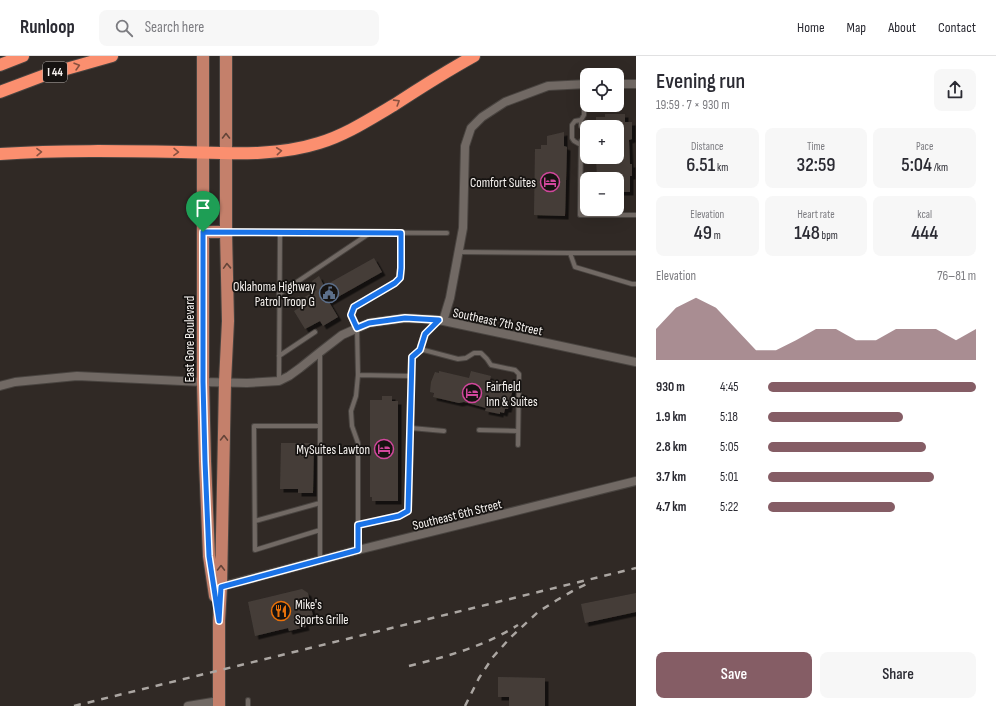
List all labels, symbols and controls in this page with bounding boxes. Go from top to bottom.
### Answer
search box [99,10,379,46]
text: Runloop [20,16,75,39]
icon: search [113,17,135,39]
text: Search here [145,18,204,37]
text: Home [797,19,825,36]
text: Map [847,19,866,36]
text: About [888,19,916,36]
text: Contact [938,19,976,36]
road number: I 44 [43,62,67,82]
one-way arrow [73,62,80,71]
map controls [580,68,624,216]
button: locate [580,68,624,112]
text: Evening run [656,68,745,95]
button: share [934,69,976,111]
text: 19:59 · 7 × 930 m [656,97,730,113]
one-way arrow [393,100,400,107]
button: + [580,120,624,164]
one-way arrow [222,133,230,139]
text: Distance [691,140,724,153]
text: Time [807,140,825,153]
text: Pace [916,140,933,153]
one-way arrow [276,147,282,156]
one-way arrow [36,148,42,156]
one-way arrow [173,148,179,156]
text: 6.51 [686,153,715,177]
text: 32:59 [796,153,836,177]
text: 5:04 [901,153,932,177]
text: km [715,161,728,174]
text: /km [932,161,948,174]
hotel icon: Comfort Suites [539,171,561,193]
button: − [580,172,624,216]
place label: Comfort Suites [470,175,536,191]
pin [186,191,220,232]
icon: arrive [192,197,214,219]
text: Elevation [690,208,724,221]
text: Heart rate [797,208,835,221]
text: kcal [917,208,932,221]
text: 49 [694,221,712,245]
text: 148 [794,221,820,245]
text: 444 [911,221,938,245]
text: m [712,229,721,242]
text: bpm [820,229,838,242]
one-way arrow [222,263,231,269]
text: Elevation [656,268,696,284]
text: 76–81 m [937,268,976,284]
place label: Oklahoma Highway Patrol Troop G [233,279,315,310]
public building icon: Oklahoma Highway Patrol Troop G [318,282,340,304]
street label: East Gore Boulevard [182,296,198,382]
street label: Southeast 7th Street [452,305,544,339]
place label: Fairfield Inn & Suites [486,379,538,410]
text: 930 m [656,379,685,395]
text: 4:45 [720,379,739,395]
hotel icon: Fairfield Inn & Suites [461,382,483,404]
text: 1.9 km [656,409,687,425]
text: 5:18 [720,409,738,425]
one-way arrow [220,435,228,441]
hotel icon: MySuites Lawton [373,438,395,460]
text: 2.8 km [656,439,687,455]
text: 5:05 [720,439,739,455]
place label: MySuites Lawton [296,442,370,458]
text: 3.7 km [656,469,686,485]
text: 5:01 [720,469,738,485]
street label: Southeast 6th Street [411,496,504,534]
text: 4.7 km [656,499,686,515]
text: 5:22 [720,499,738,515]
one-way arrow [217,565,225,571]
place label: Mike's Sports Grille [295,597,349,628]
restaurant icon: Mike's Sports Grille [270,600,292,622]
button: Save [656,652,812,698]
button: Share [820,652,976,698]

